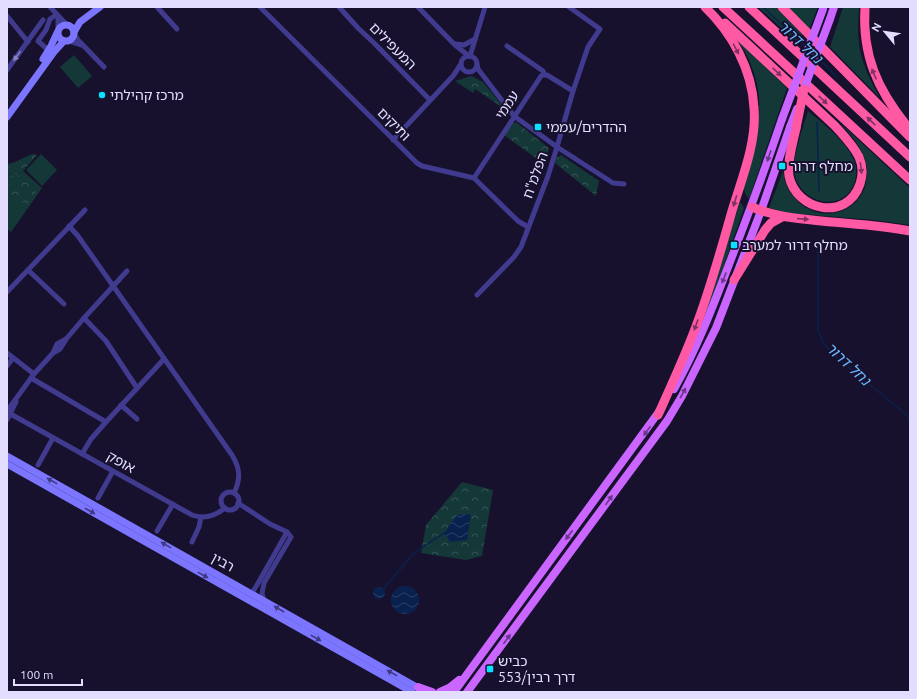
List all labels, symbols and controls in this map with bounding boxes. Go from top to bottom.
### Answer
north arrow [865,12,905,52]
water label: נחל דרור [775,17,827,67]
street label: המעפילים [366,19,420,73]
text: N [869,21,883,34]
one-way arrow [733,43,740,55]
one-way arrow [14,51,22,61]
one-way arrow [772,67,782,76]
one-way arrow [871,68,877,80]
place label: מרכז קהילתי [110,87,184,103]
street label: עממי [492,88,522,122]
marker: מרכז קהילתי [97,90,107,100]
one-way arrow [819,95,828,104]
street label: ותיקים [374,104,414,144]
one-way arrow [866,116,876,126]
place label: ההדרים/עממי [546,119,627,135]
marker: ההדרים/עממי [533,122,543,132]
street label: הפלמ"ח [519,149,551,201]
one-way arrow [766,150,772,162]
place label: מחלף דרור [790,158,853,174]
marker: מחלף דרור [777,161,787,171]
one-way arrow [858,162,864,174]
one-way arrow [732,196,738,208]
one-way arrow [797,216,809,222]
place label: מחלף דרור למערב [742,237,848,253]
marker: מחלף דרור למערב [729,240,739,250]
one-way arrow [721,272,727,284]
one-way arrow [693,320,699,332]
water label: נחל דרור [823,339,875,389]
one-way arrow [680,388,687,399]
one-way arrow [643,425,651,436]
street label: אופק [104,448,138,476]
one-way arrow [46,478,58,485]
one-way arrow [605,495,613,505]
one-way arrow [84,507,96,514]
one-way arrow [565,530,573,541]
one-way arrow [160,541,171,548]
street label: רבין [209,549,237,575]
one-way arrow [197,571,209,578]
one-way arrow [273,605,285,612]
one-way arrow [503,633,511,644]
one-way arrow [310,635,322,642]
place label: כביש 553/דרך רבין [498,653,576,685]
scale bar [14,661,82,687]
marker: כביש 553/דרך רבין [485,664,495,674]
text: 100 m [20,668,53,681]
one-way arrow [386,669,398,676]

